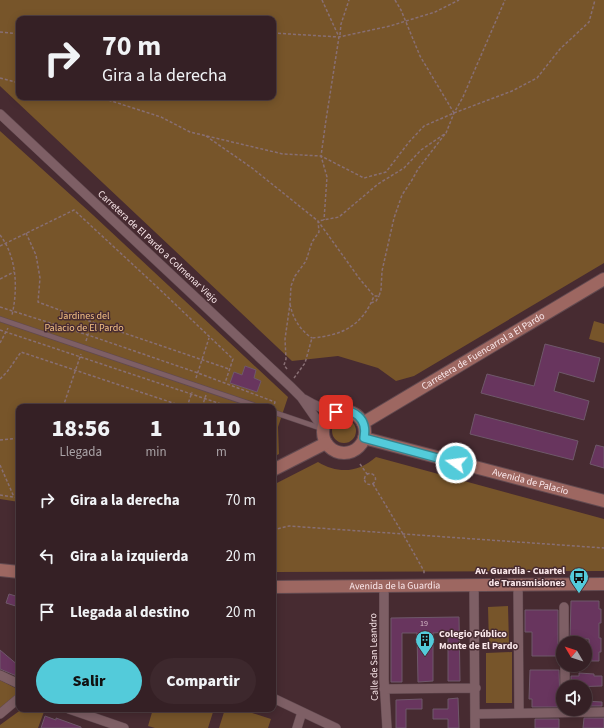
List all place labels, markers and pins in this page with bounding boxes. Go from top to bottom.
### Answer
pin [319,395,353,429]
place label: Av. Guardia - Cuartel de Transmisiones [474,564,566,590]
bus stop icon: Av. Guardia - Cuartel de Transmisiones [568,566,590,594]
place label: Colegio Público Monte de El Pardo [439,627,518,653]
building icon: Colegio Público Monte de El Pardo [414,629,436,657]

